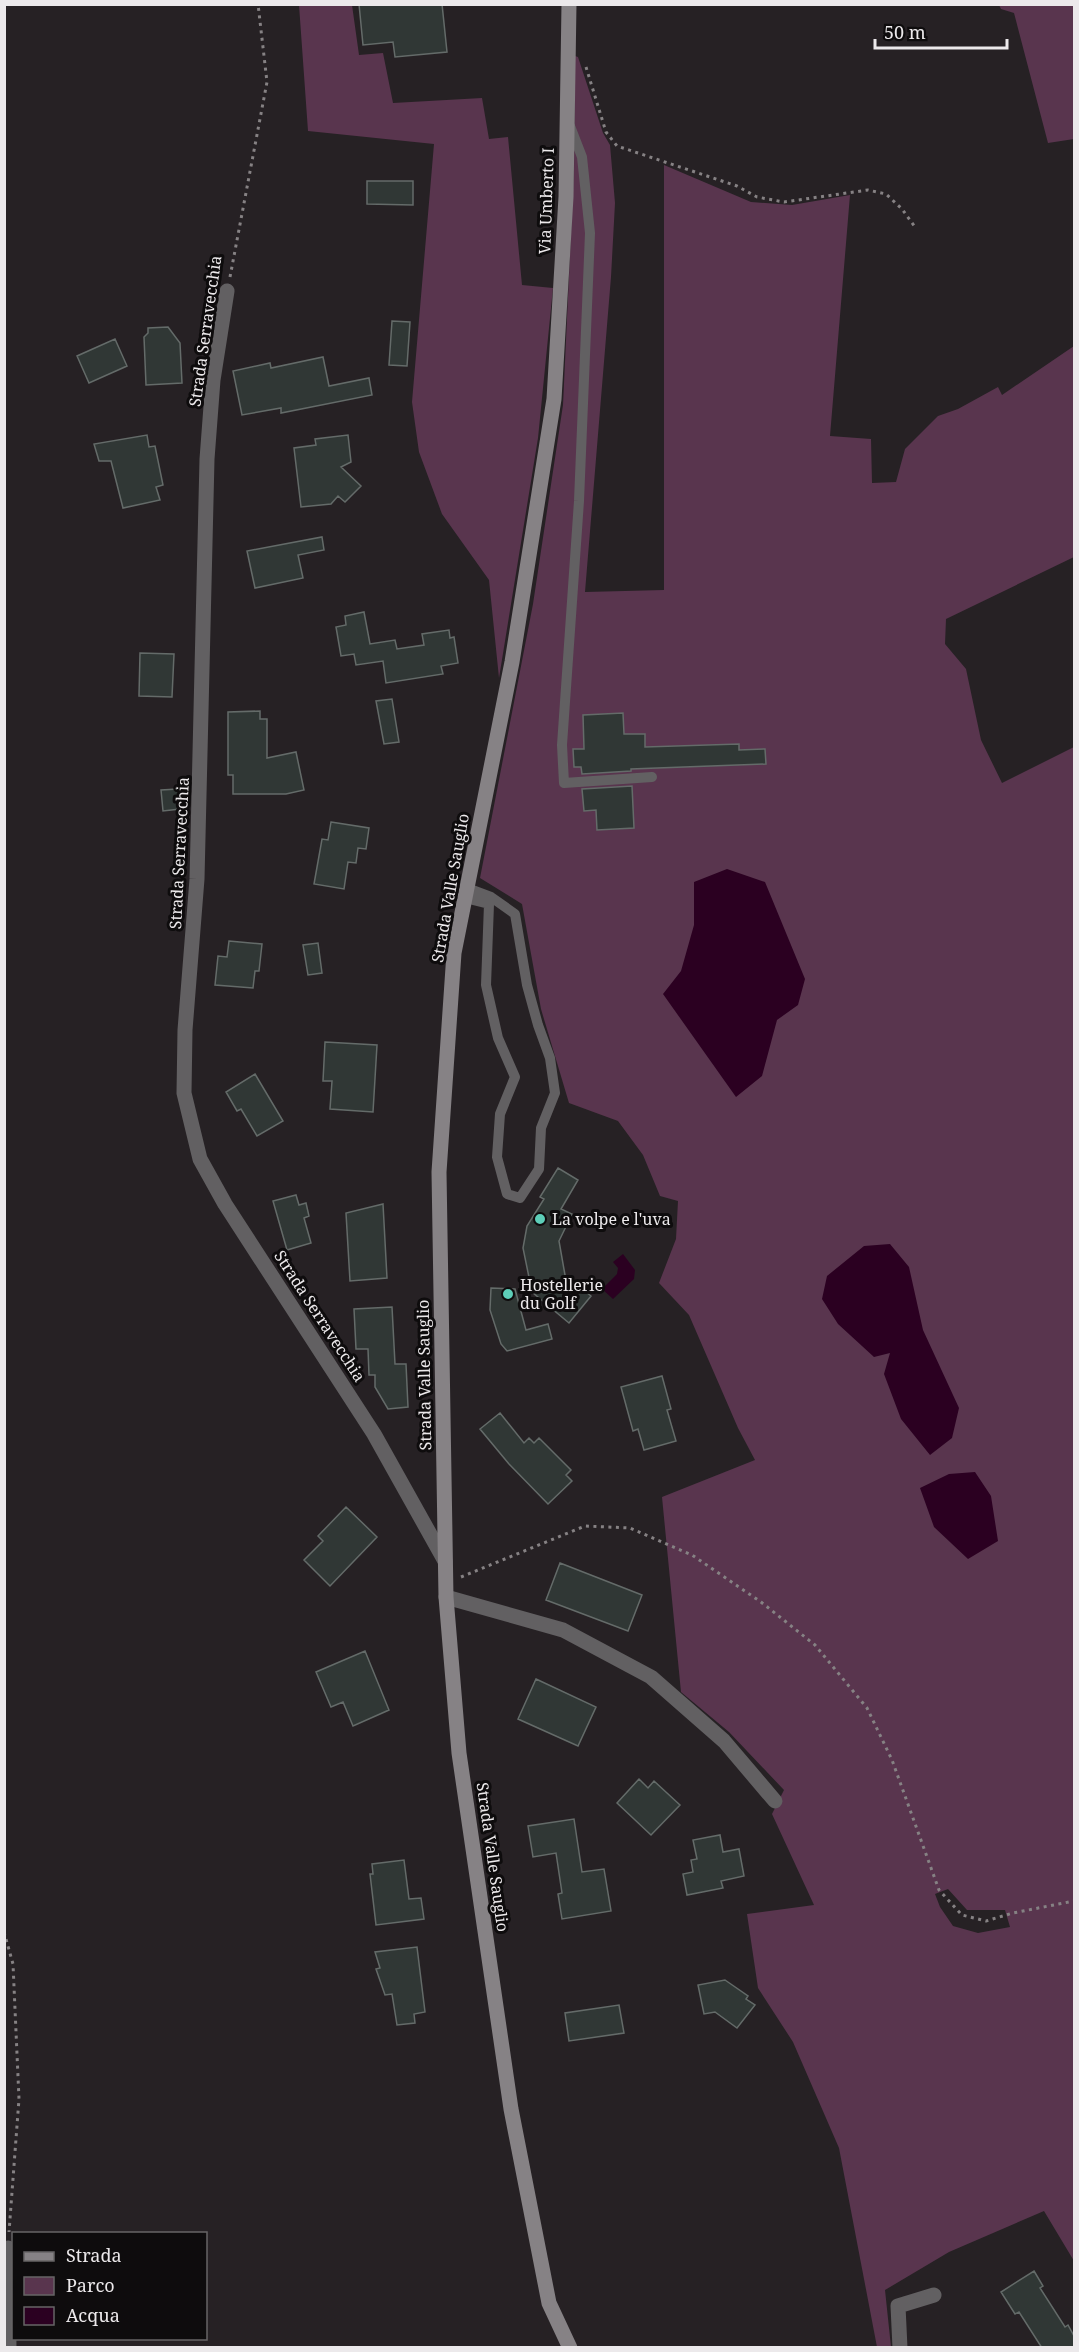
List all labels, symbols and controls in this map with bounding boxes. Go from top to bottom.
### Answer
scale bar [875,12,1007,50]
text: 50 m [884,20,926,44]
street label: Via Umberto I [533,147,559,255]
street label: Strada Serravecchia [183,254,227,408]
street label: Strada Serravecchia [164,776,194,930]
street label: Strada Valle Sauglio [426,812,474,964]
place label: La volpe e l'uva [552,1208,671,1230]
marker: La volpe e l'uva [533,1212,547,1226]
street label: Strada Serravecchia [269,1246,371,1386]
place label: Hostellerie du Golf [520,1274,603,1314]
marker: Hostellerie du Golf [501,1287,515,1301]
street label: Strada Valle Sauglio [412,1299,436,1451]
street label: Strada Valle Sauglio [472,1781,514,1933]
legend [12,2232,207,2340]
text: Strada [66,2243,122,2267]
text: Parco [66,2273,115,2297]
text: Acqua [66,2303,120,2327]

